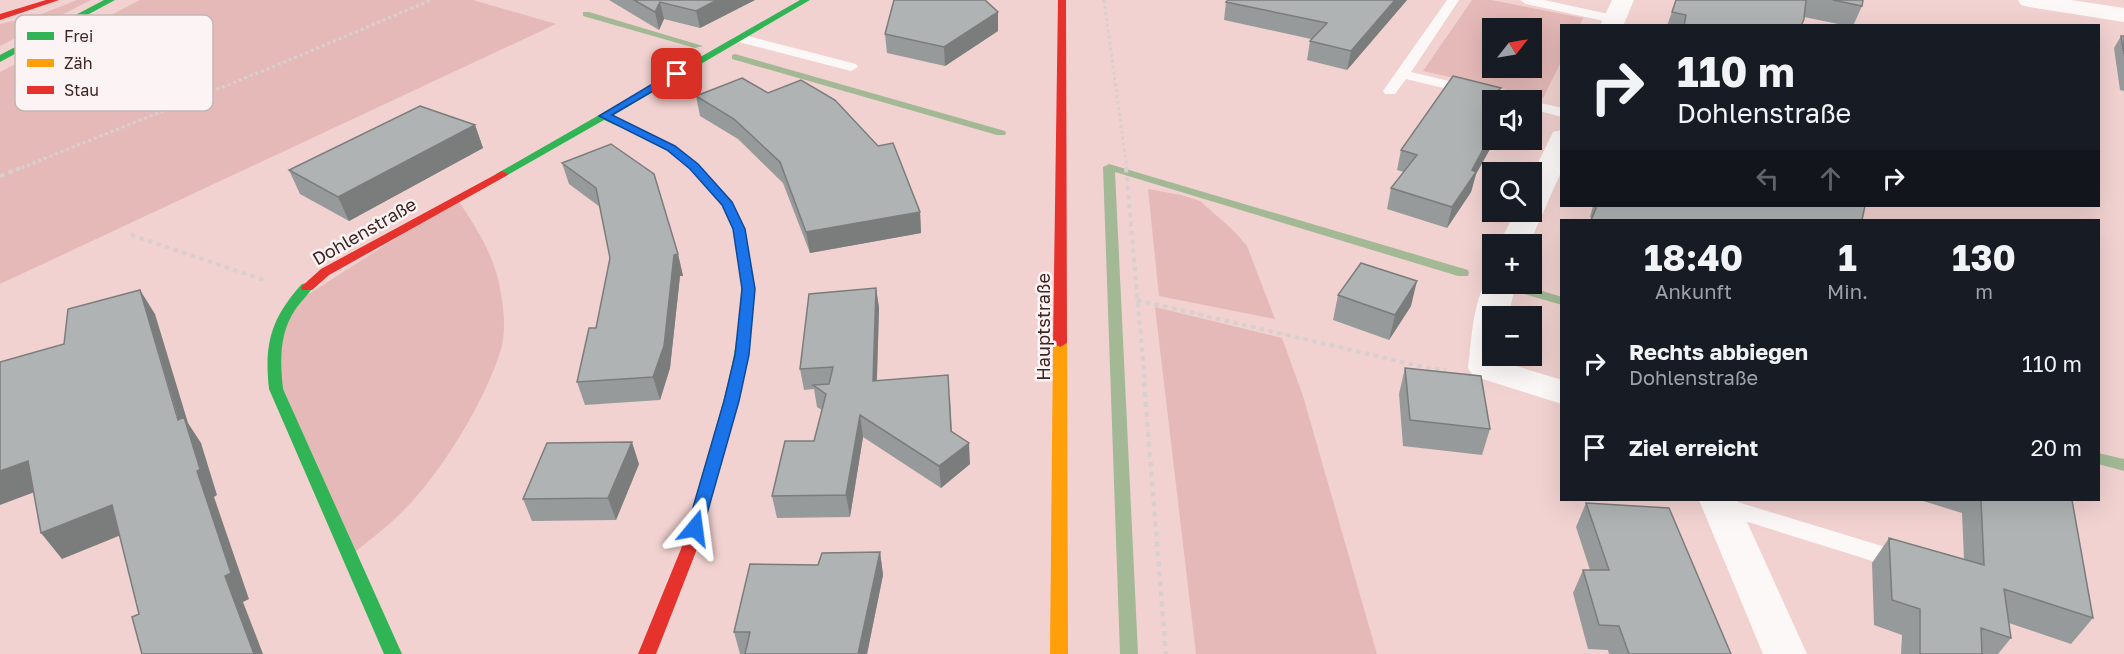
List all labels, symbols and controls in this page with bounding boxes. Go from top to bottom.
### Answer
legend [15,15,213,111]
north arrow [1482,18,1542,78]
map controls [1482,18,1542,366]
text: Frei [64,26,93,46]
text: 110 m [1677,46,1795,96]
pin [651,48,702,99]
icon: right [1578,48,1656,126]
text: Zäh [64,53,92,73]
icon: arrive [660,57,693,90]
text: Stau [64,80,99,100]
button: sound [1482,90,1542,150]
text: Dohlenstraße [1677,97,1851,129]
button: search [1482,162,1542,222]
icon: left [1751,162,1784,195]
icon: ahead [1814,162,1847,195]
icon: right [1877,162,1910,195]
street label: Dohlenstraße [308,192,420,270]
button: + [1482,234,1542,294]
text: 18:40 [1644,236,1743,279]
text: 1 [1838,236,1857,279]
text: 130 [1952,236,2016,279]
street label: Hauptstraße [1032,273,1054,381]
text: Ankunft [1655,279,1732,303]
text: Min. [1827,279,1868,303]
text: m [1975,279,1993,303]
button: − [1482,306,1542,366]
text: Rechts abbiegen [1629,338,1808,365]
icon: right [1578,347,1611,380]
text: 110 m [2022,350,2082,377]
text: Dohlenstraße [1629,365,1758,389]
icon: arrive [1578,431,1611,464]
text: Ziel erreicht [1629,434,1758,461]
text: 20 m [2031,434,2082,461]
position arrow [663,496,727,560]

